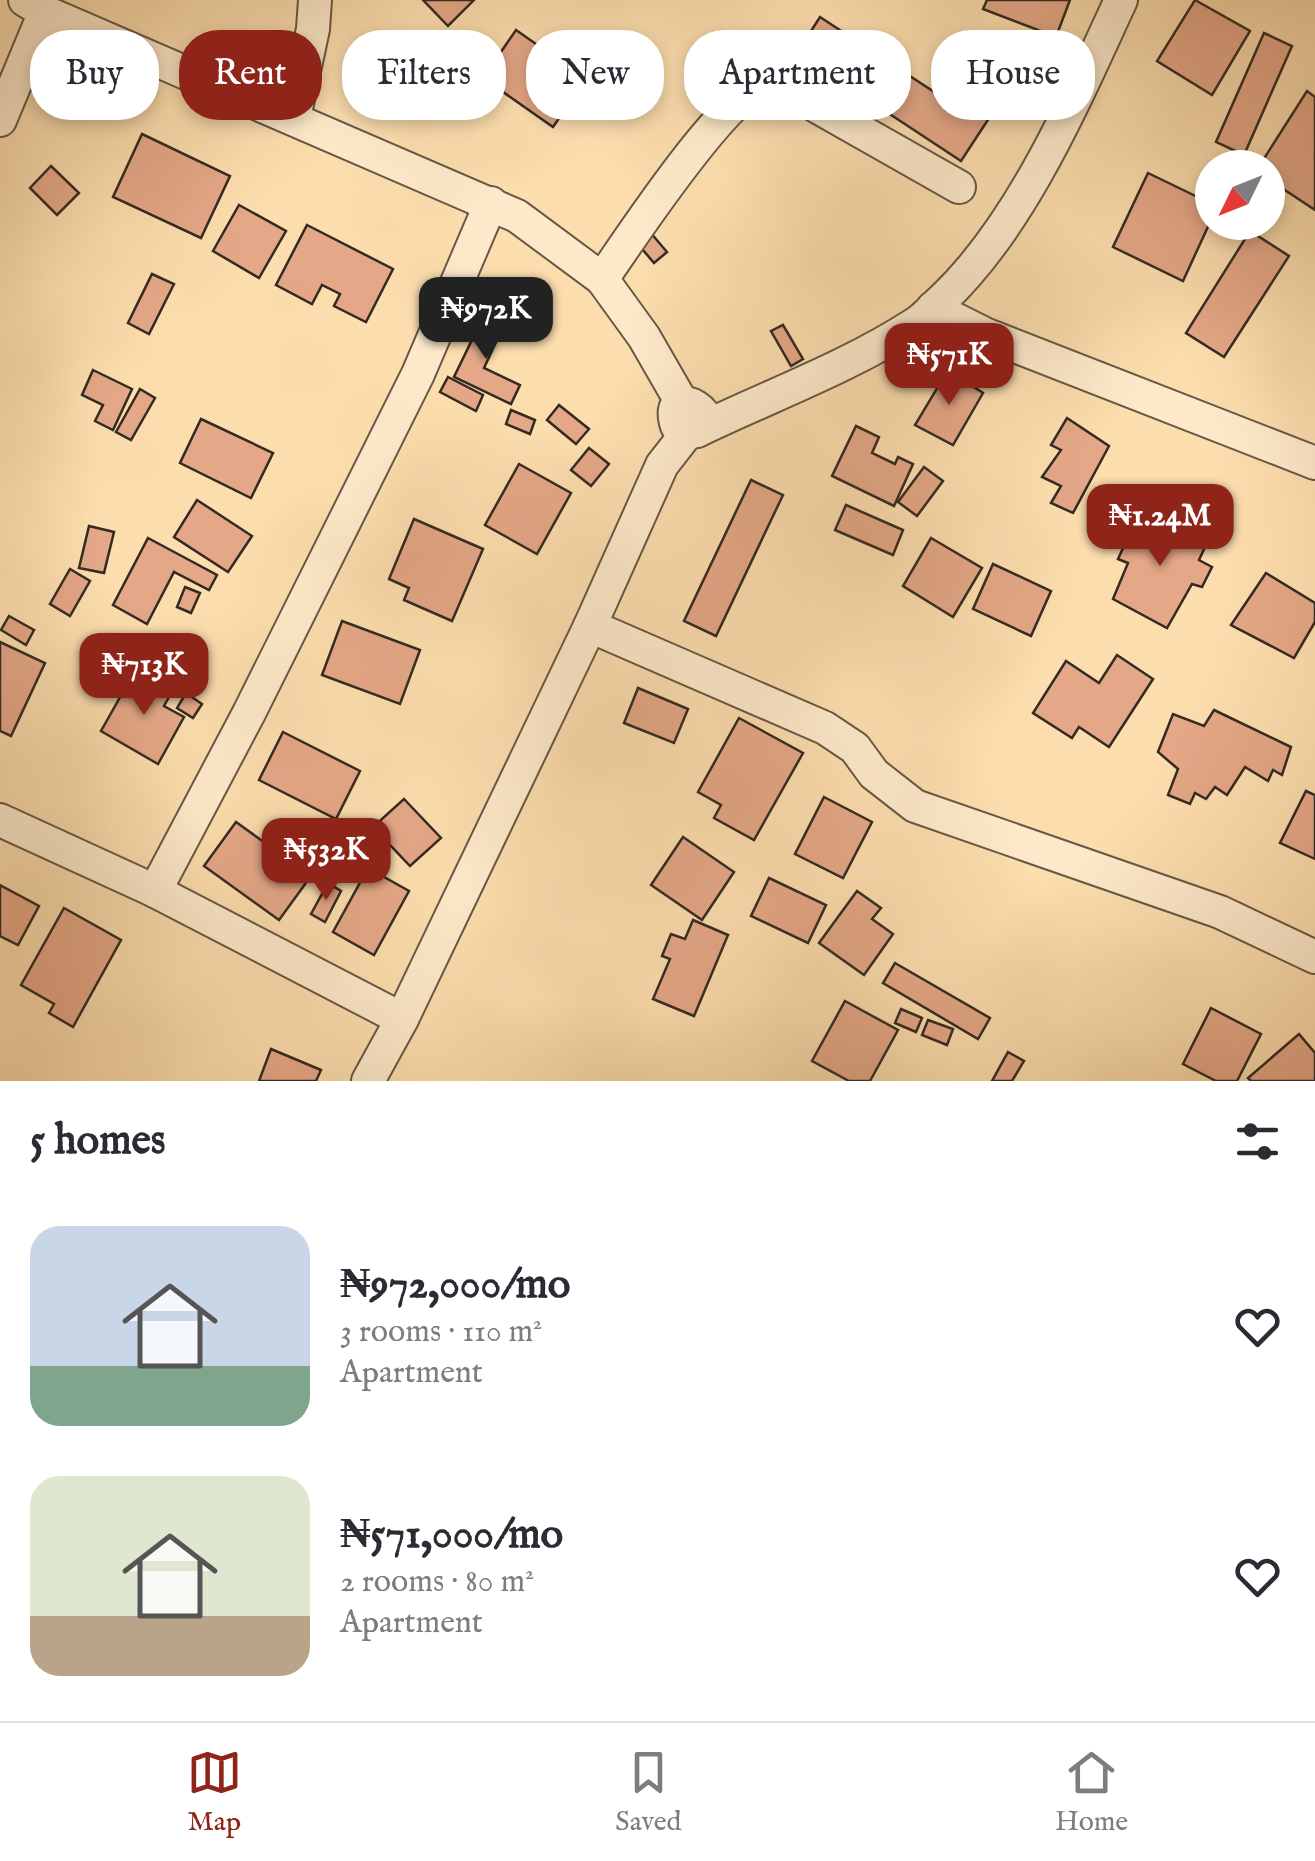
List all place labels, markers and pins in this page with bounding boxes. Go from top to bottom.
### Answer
pin: ₦972K [416,277,556,362]
pin: ₦571K [879,323,1019,408]
pin: ₦1.24M [1079,484,1241,569]
pin: ₦713K [74,633,214,718]
pin: ₦532K [256,818,396,903]

